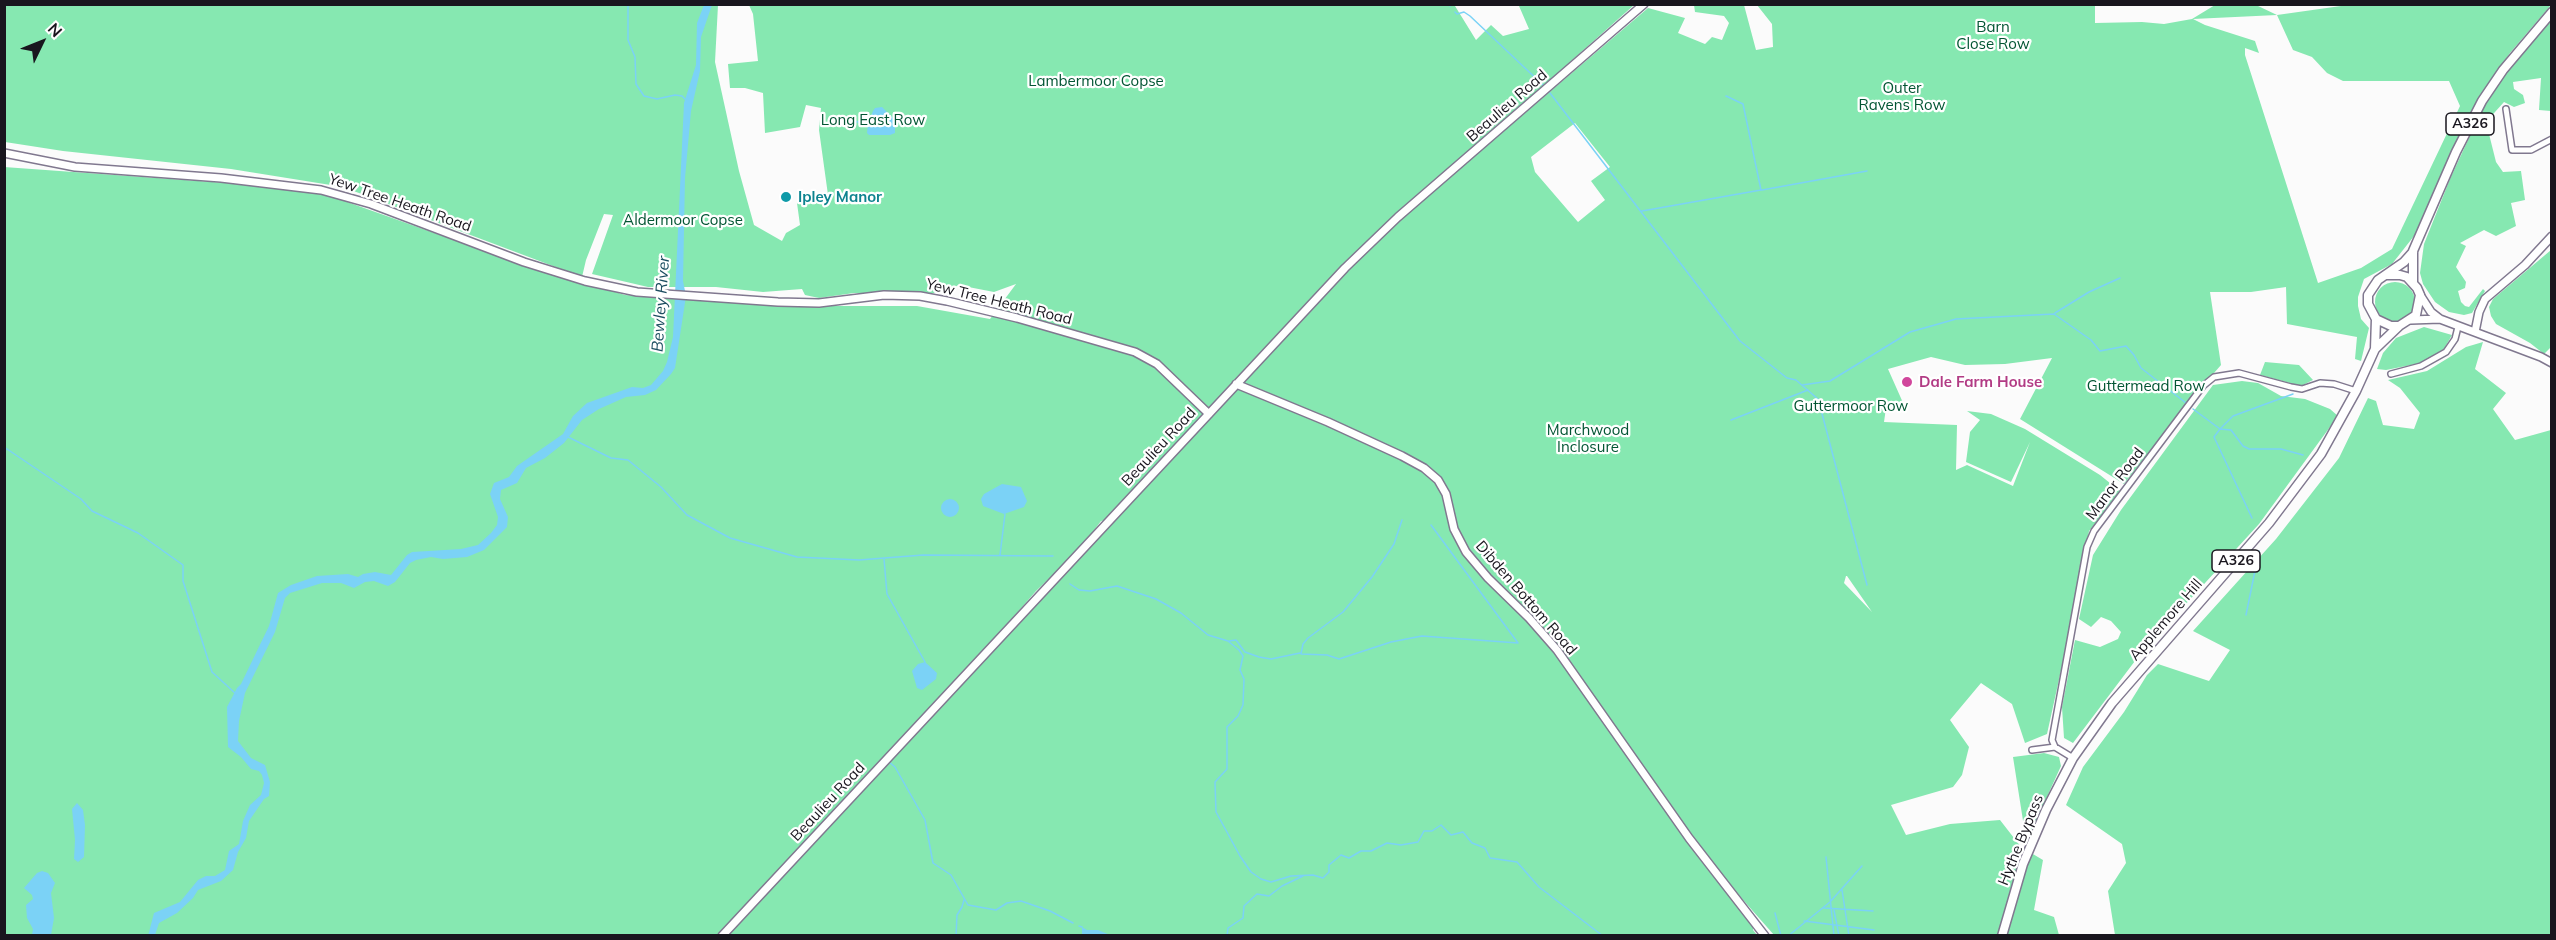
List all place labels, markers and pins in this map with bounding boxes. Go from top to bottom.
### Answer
place label: Ipley Manor [798,188,882,206]
marker: Ipley Manor [779,190,793,204]
place label: Dale Farm House [1919,373,2042,391]
marker: Dale Farm House [1900,375,1914,389]

